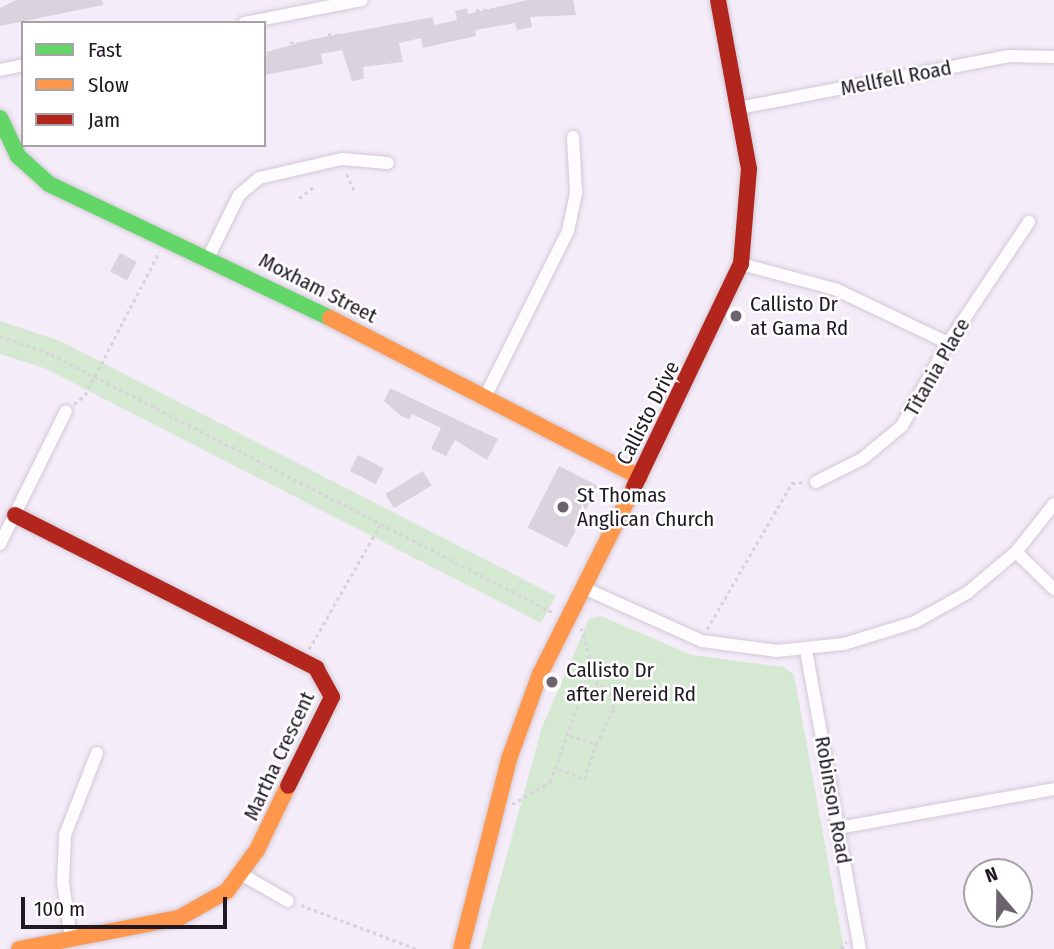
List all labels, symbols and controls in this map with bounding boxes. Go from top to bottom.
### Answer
legend [21,21,266,147]
text: Fast [88,37,122,63]
street label: Mellfell Road [838,55,954,101]
text: Slow [88,72,129,98]
text: Jam [88,107,120,133]
street label: Moxham Street [255,247,381,329]
place label: Callisto Dr at Gama Rd [750,291,848,341]
marker: Callisto Dr at Gama Rd [728,308,744,324]
street label: Titania Place [899,313,975,421]
street label: Callisto Drive [611,357,685,469]
place label: St Thomas Anglican Church [577,482,714,532]
marker: St Thomas Anglican Church [555,499,571,515]
place label: Callisto Dr after Nereid Rd [566,657,696,707]
marker: Callisto Dr after Nereid Rd [544,674,560,690]
street label: Martha Crescent [238,688,320,824]
street label: Robinson Road [809,734,857,866]
north arrow [963,858,1033,928]
text: N [982,862,1001,887]
scale bar [24,883,231,927]
text: 100 m [34,896,85,922]

